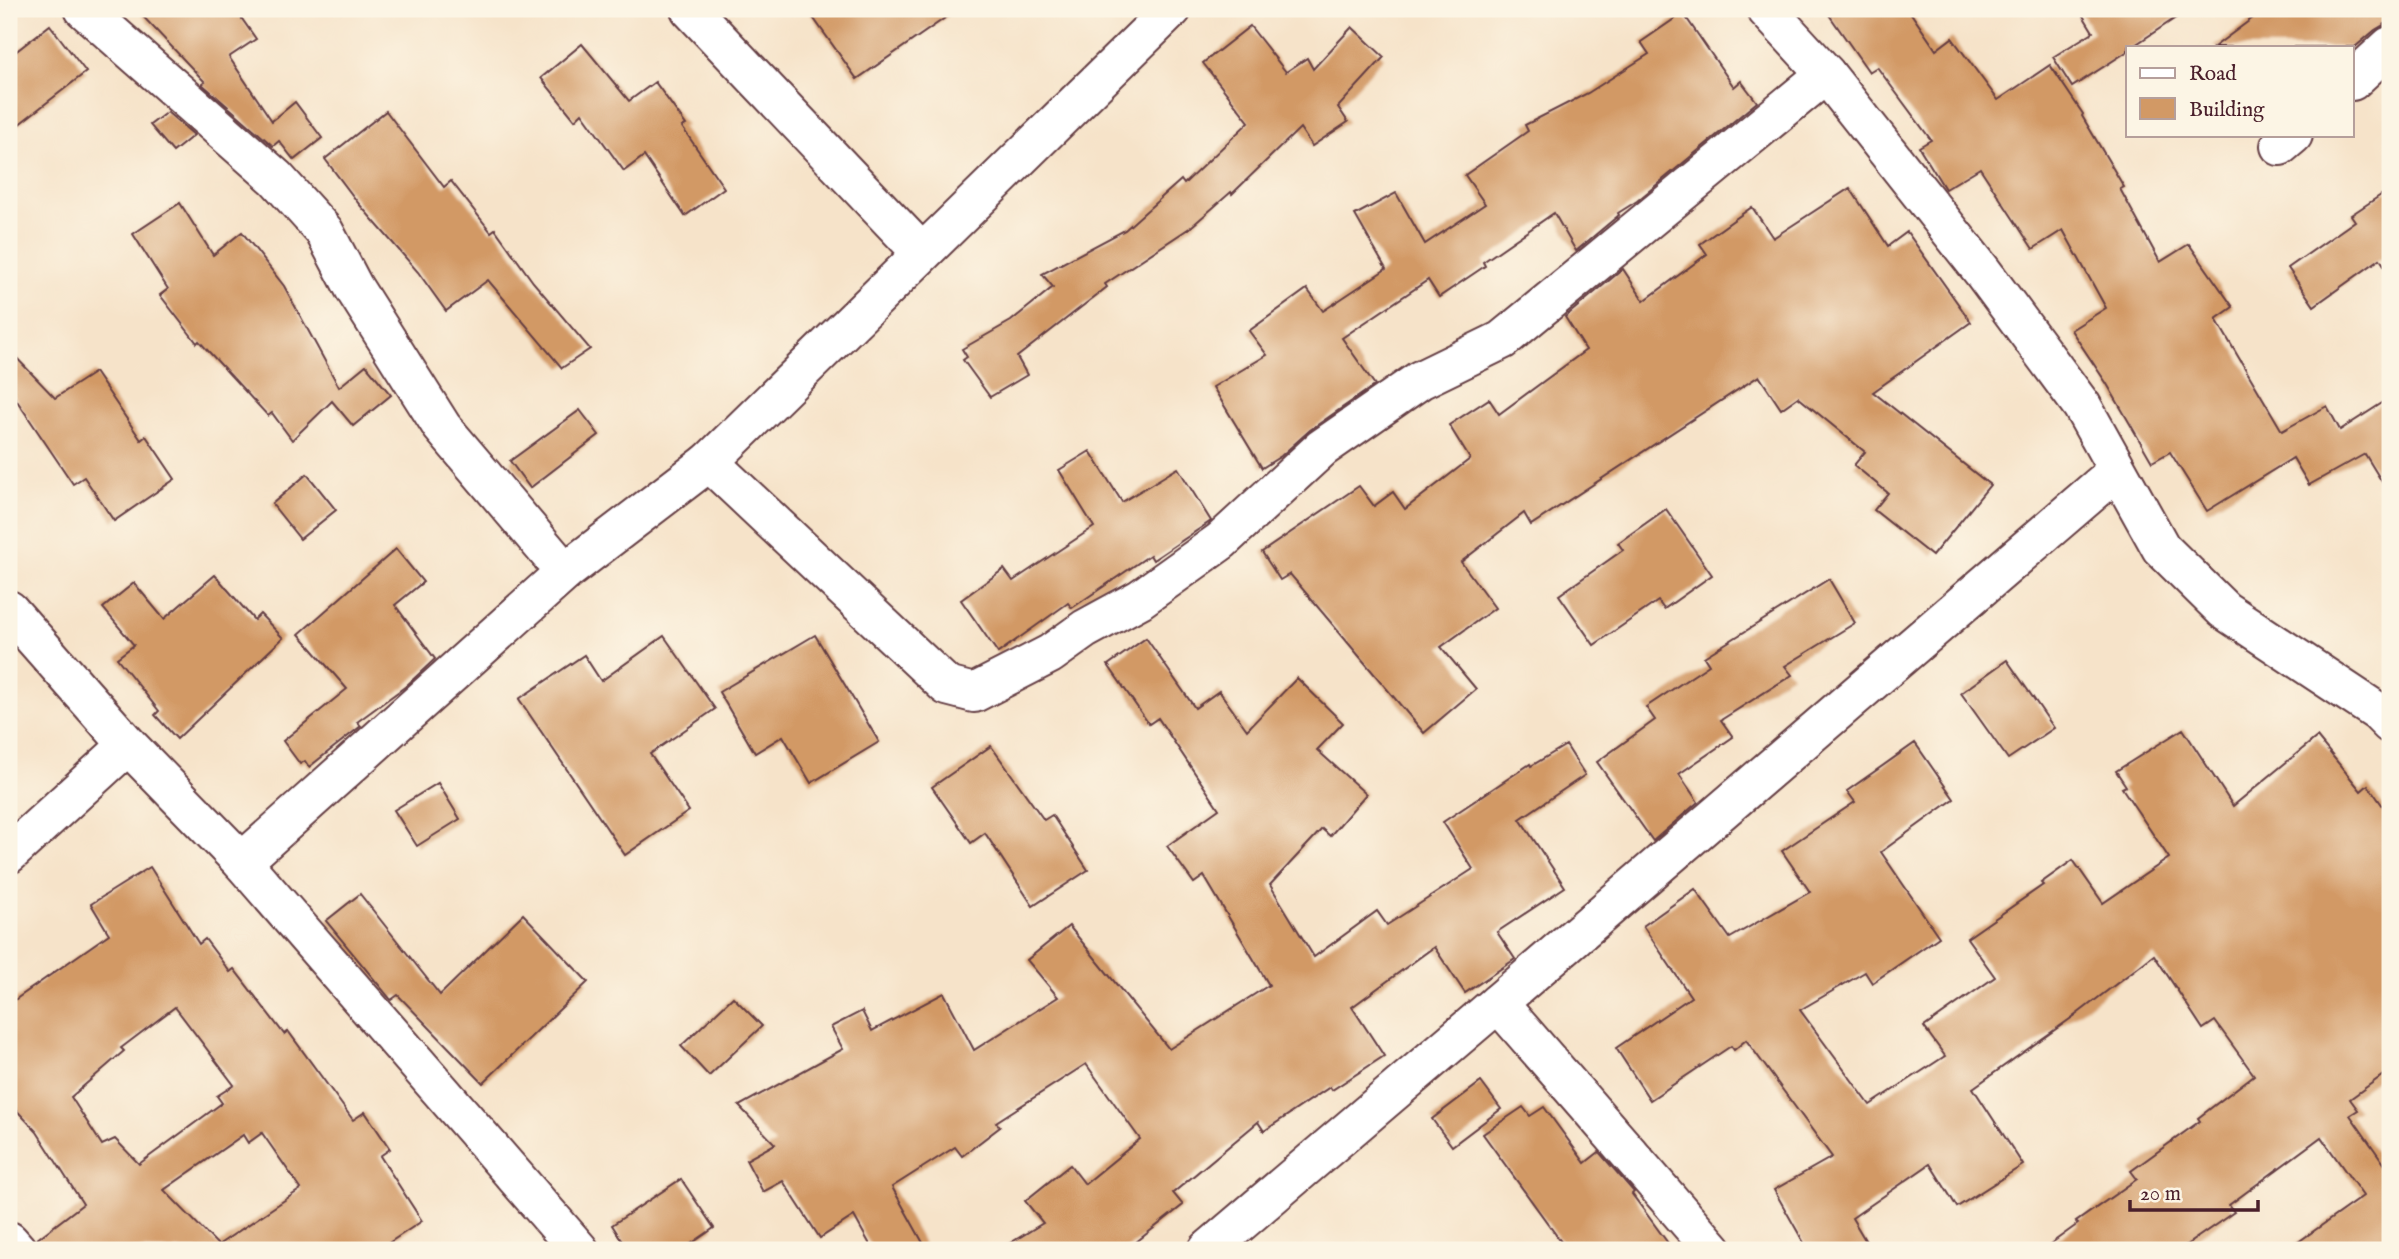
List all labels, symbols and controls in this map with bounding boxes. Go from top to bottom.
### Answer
legend [2126,46,2354,136]
text: Road [2189,61,2237,88]
text: Building [2189,97,2265,124]
scale bar [2130,1168,2257,1212]
text: 20 m [2140,1181,2181,1208]

